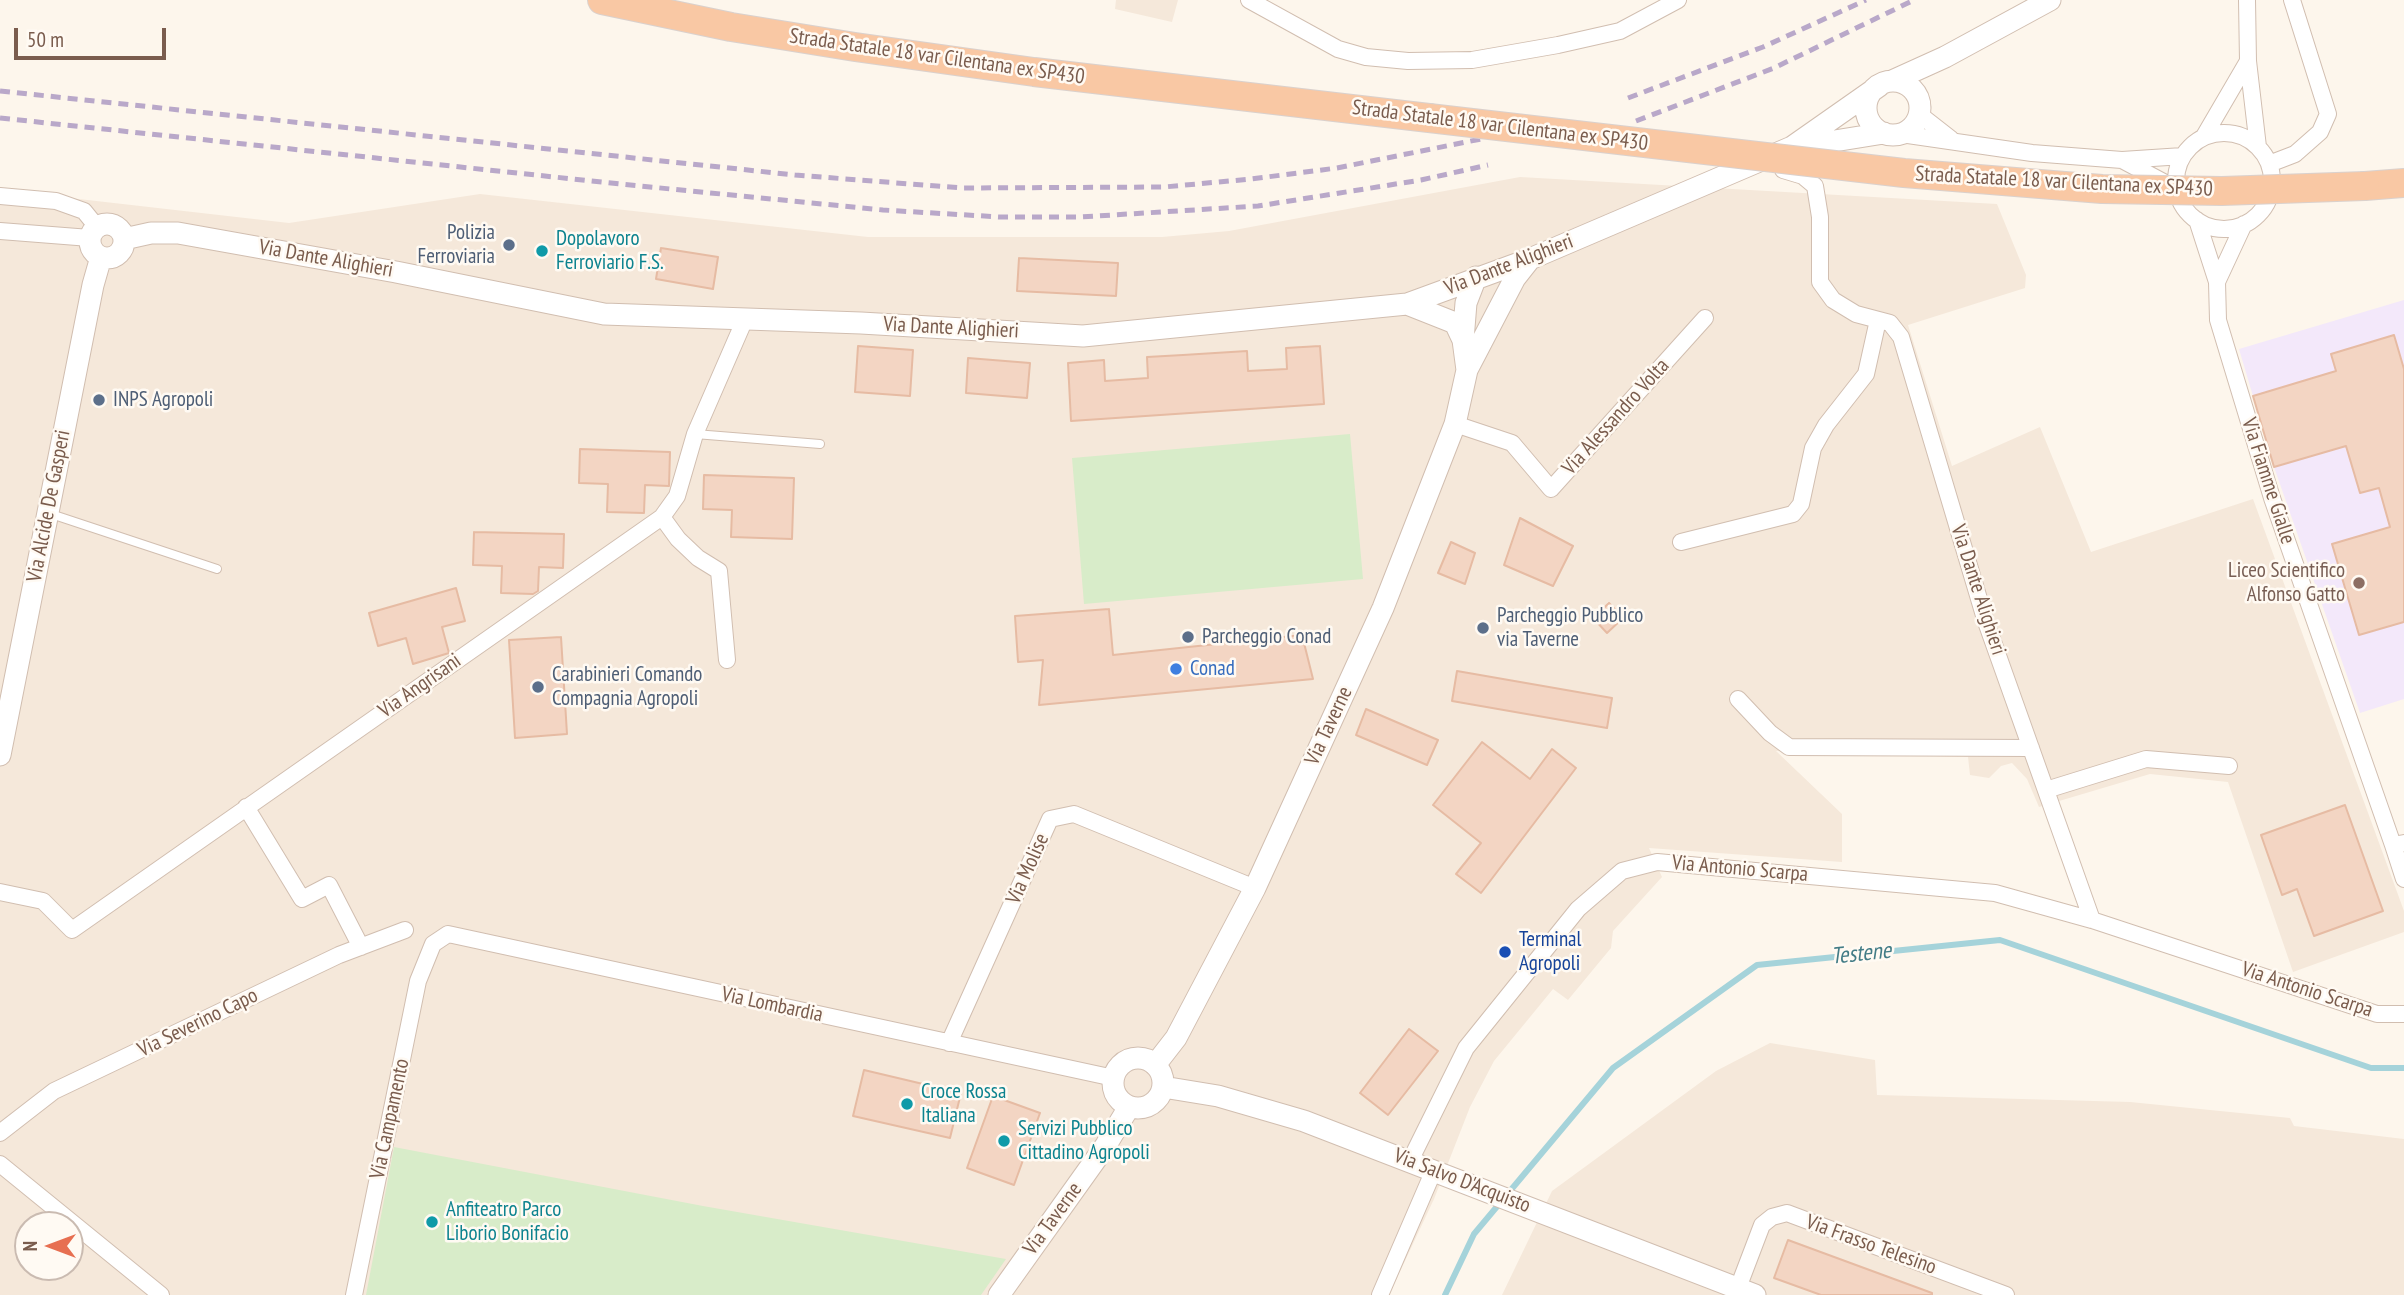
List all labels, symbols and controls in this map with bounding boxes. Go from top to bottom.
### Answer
scale bar [18,14,170,58]
street label: Strada Statale 18 var Cilentana ex SP430 [788,24,1086,90]
text: 50 m [27,26,64,53]
street label: Strada Statale 18 var Cilentana ex SP430 [1351,95,1649,157]
street label: Strada Statale 18 var Cilentana ex SP430 [1915,162,2213,202]
place label: Polizia Ferroviaria [417,220,495,270]
place label: Dopolavoro Ferroviario F.S. [556,226,664,276]
street label: Via Dante Alighieri [1441,229,1577,301]
street label: Via Dante Alighieri [257,235,395,283]
marker: Polizia Ferroviaria [501,237,517,253]
marker: Dopolavoro Ferroviario F.S. [534,243,550,259]
street label: Via Dante Alighieri [883,312,1019,344]
street label: Via Alessandro Volta [1557,354,1675,480]
place label: INPS Agropoli [113,387,213,413]
marker: INPS Agropoli [91,392,107,408]
street label: Via Fiamme Gialle [2236,415,2300,547]
street label: Via Alcide De Gasperi [22,428,76,584]
street label: Via Dante Alighieri [1945,522,2011,658]
place label: Liceo Scientifico Alfonso Gatto [2228,558,2345,608]
marker: Liceo Scientifico Alfonso Gatto [2351,575,2367,591]
place label: Parcheggio Pubblico via Taverne [1497,603,1643,653]
marker: Parcheggio Pubblico via Taverne [1475,620,1491,636]
place label: Parcheggio Conad [1202,624,1331,650]
marker: Parcheggio Conad [1180,629,1196,645]
street label: Via Angrisani [374,648,466,724]
place label: Conad [1190,656,1235,682]
marker: Conad [1168,661,1184,677]
place label: Carabinieri Comando Compagnia Agropoli [552,662,702,712]
marker: Carabinieri Comando Compagnia Agropoli [530,679,546,695]
street label: Via Taverne [1300,683,1358,769]
street label: Via Molise [1001,830,1055,908]
street label: Via Antonio Scarpa [1671,851,1809,887]
place label: Terminal Agropoli [1519,927,1581,977]
water label: Testene [1830,937,1892,971]
marker: Terminal Agropoli [1497,944,1513,960]
street label: Via Antonio Scarpa [2238,957,2376,1023]
street label: Via Lombardia [719,982,825,1028]
street label: Via Severino Capo [134,983,262,1063]
street label: Via Campamento [365,1057,415,1181]
place label: Croce Rossa Italiana [921,1079,1006,1129]
marker: Croce Rossa Italiana [899,1096,915,1112]
place label: Servizi Pubblico Cittadino Agropoli [1018,1116,1150,1166]
marker: Servizi Pubblico Cittadino Agropoli [996,1133,1012,1149]
street label: Via Salvo D'Acquisto [1390,1143,1534,1219]
street label: Via Taverne [1018,1178,1088,1260]
place label: Anfiteatro Parco Liborio Bonifacio [446,1197,569,1247]
street label: Via Frasso Telesino [1802,1210,1940,1280]
north arrow [14,1211,84,1281]
marker: Anfiteatro Parco Liborio Bonifacio [424,1214,440,1230]
text: N [18,1241,42,1251]

